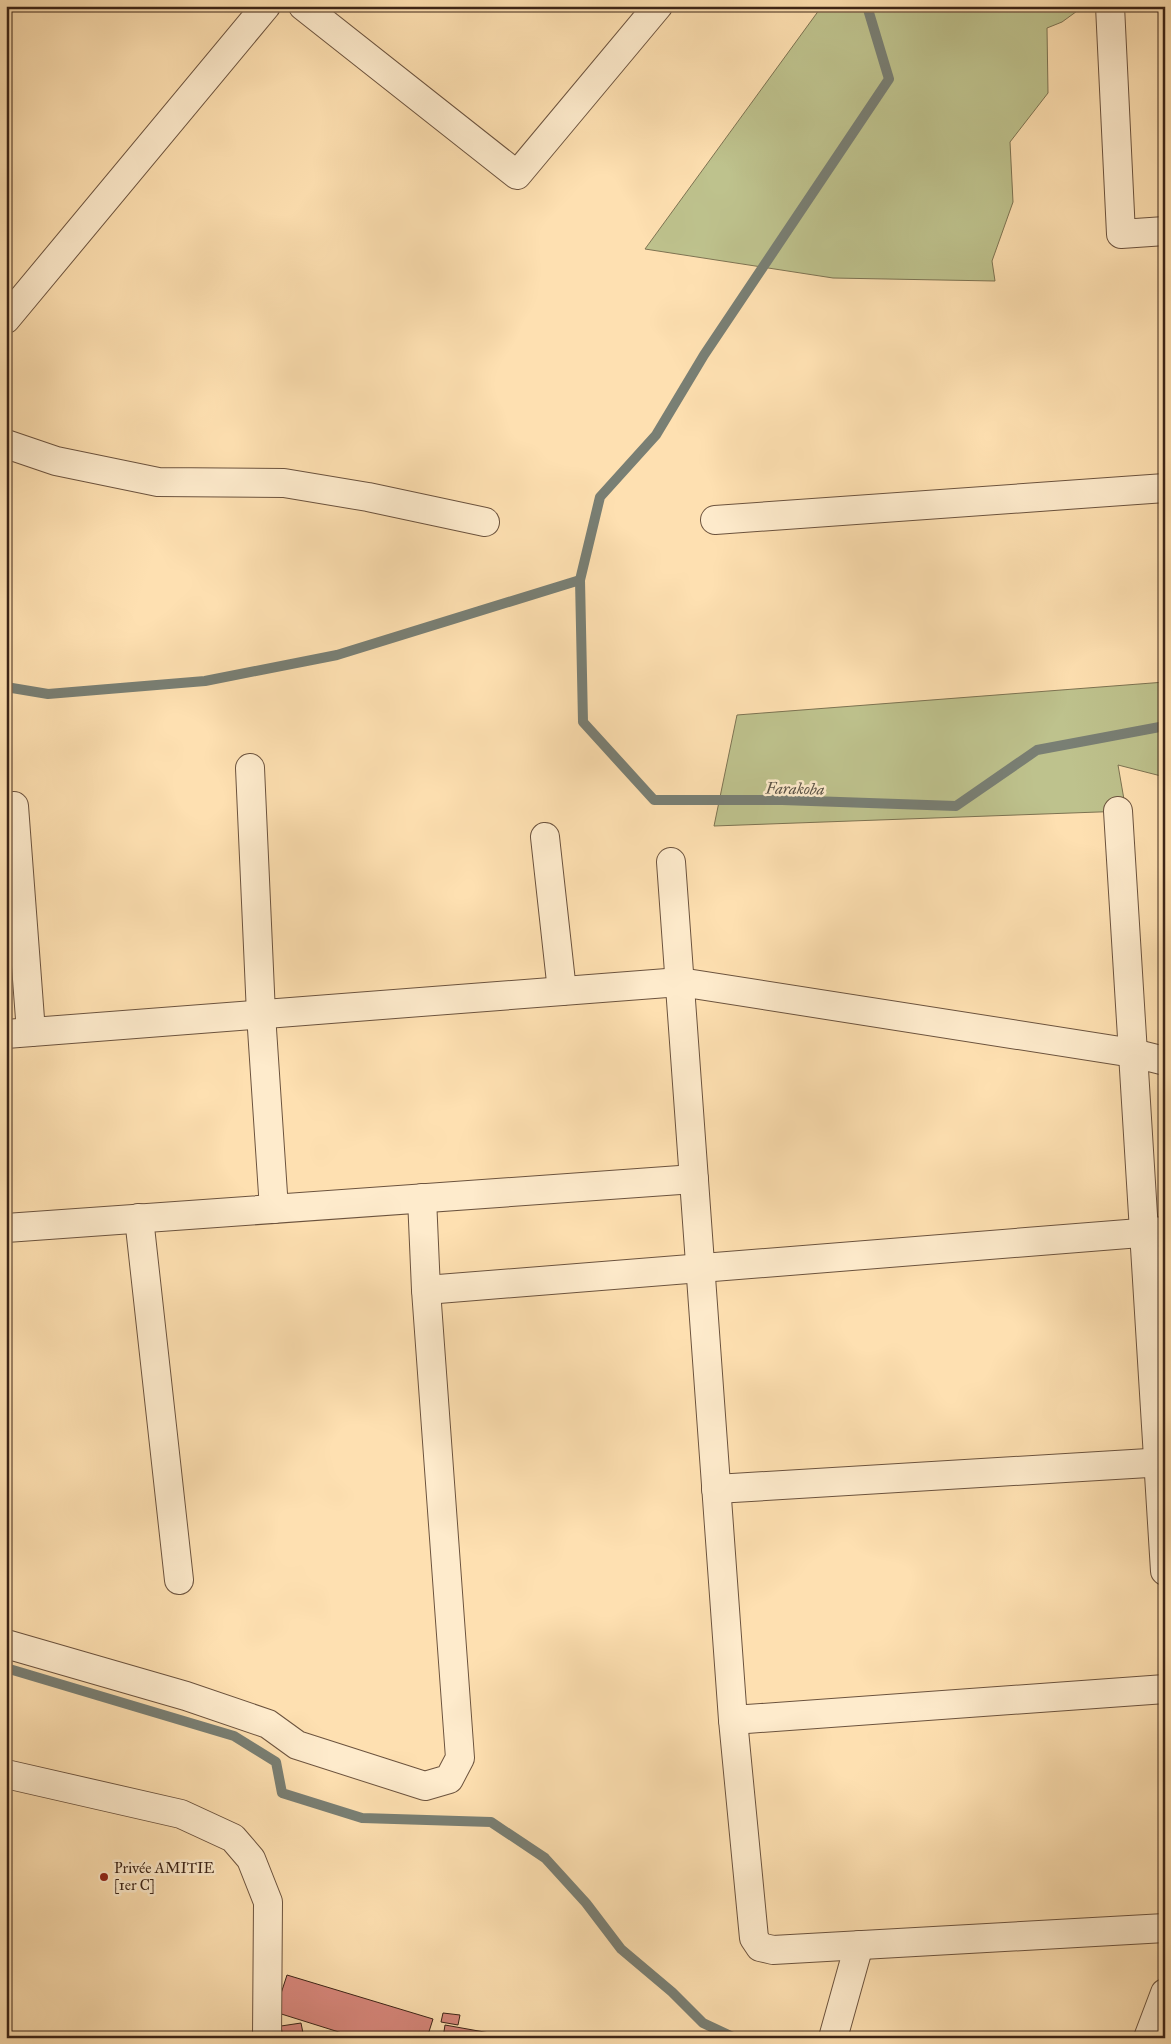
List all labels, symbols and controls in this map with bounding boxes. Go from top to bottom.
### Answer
water label: Farakoba [764,778,825,799]
place label: Privée AMITIE [1er C] [114,1859,215,1894]
marker: Privée AMITIE [1er C] [98,1871,110,1883]

